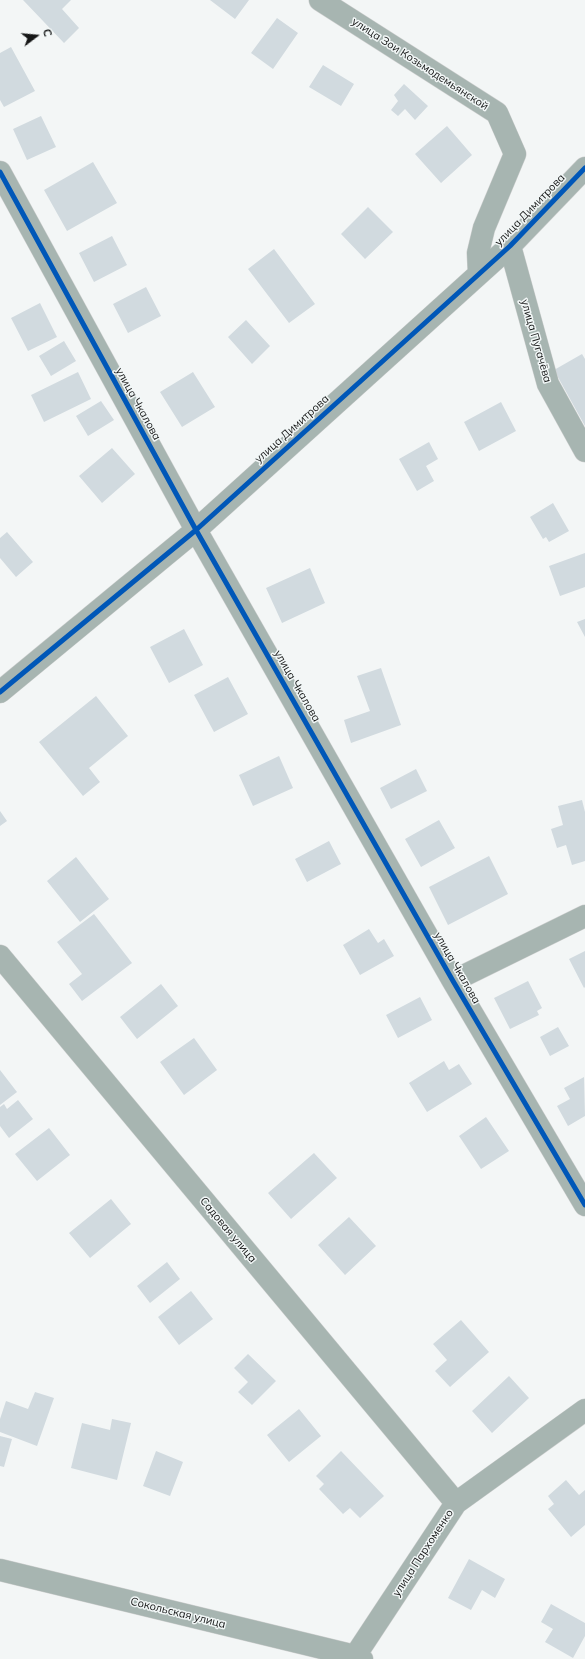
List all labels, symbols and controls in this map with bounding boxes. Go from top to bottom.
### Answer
street label: улица Зои Козьмодемьянской [349,15,491,113]
north arrow [16,16,56,56]
text: С [40,27,55,38]
street label: улица Димитрова [492,171,568,249]
street label: улица Пугачёва [518,298,554,384]
street label: улица Чкалова [113,365,163,443]
street label: улица Димитрова [252,392,332,466]
street label: улица Чкалова [271,648,323,724]
street label: улица Чкалова [431,930,483,1006]
street label: Садовая улица [197,1195,259,1265]
street label: улица Пархоменко [390,1507,456,1599]
street label: Сокольская улица [129,1595,227,1631]

